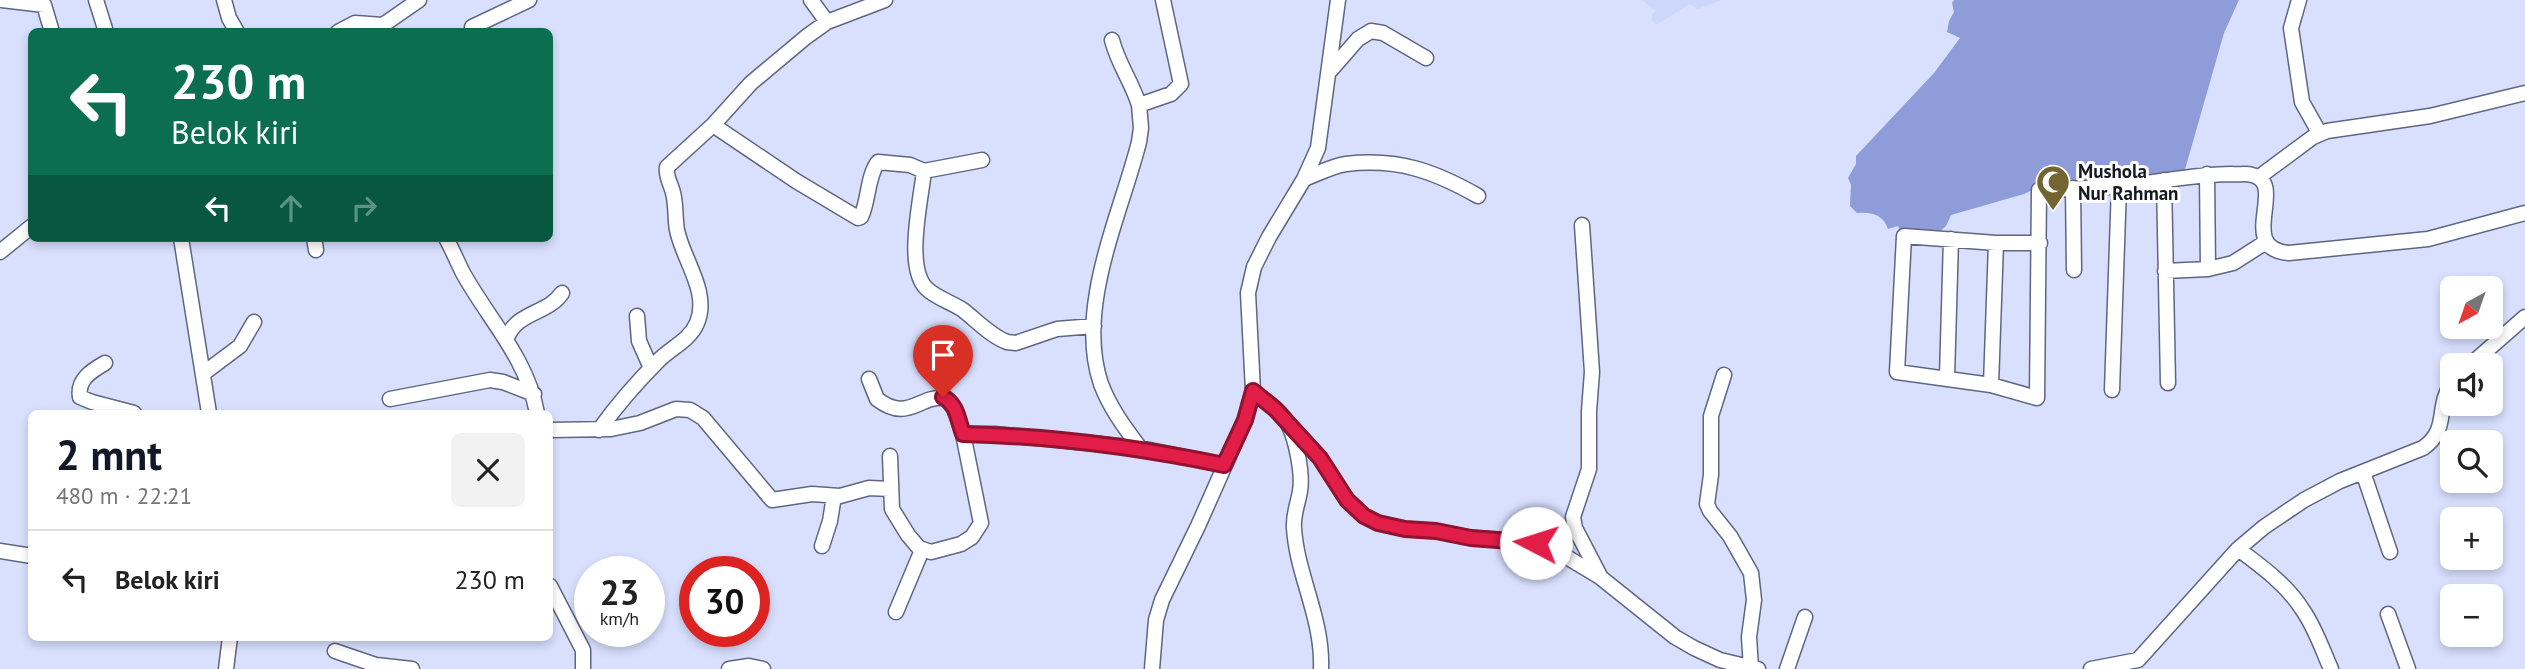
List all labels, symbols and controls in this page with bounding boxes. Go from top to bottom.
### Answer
text: 230 m [171,49,306,113]
icon: left [56,56,147,147]
text: Belok kiri [171,111,299,153]
place label: Mushola Nur Rahman [2078,159,2178,205]
mosque icon: Mushola Nur Rahman [2034,163,2072,212]
icon: left [199,189,237,227]
icon: ahead [272,189,310,227]
icon: right [345,189,383,227]
north arrow [2440,276,2502,340]
map controls [2440,276,2503,647]
pin [913,325,973,397]
icon: arrive [924,336,962,374]
button: sound [2440,353,2503,416]
text: 2 mnt [56,427,162,482]
button: search [2440,430,2503,493]
button: close [451,433,525,507]
text: 480 m · 22:21 [56,481,192,510]
position arrow [1499,506,1573,580]
button: + [2440,507,2503,570]
speed limit sign: 30 [679,556,770,647]
icon: left [56,560,94,598]
text: Belok kiri [115,563,220,596]
text: 230 m [454,563,525,596]
text: 23 [600,569,639,615]
button: − [2440,584,2503,647]
text: km/h [600,607,639,630]

